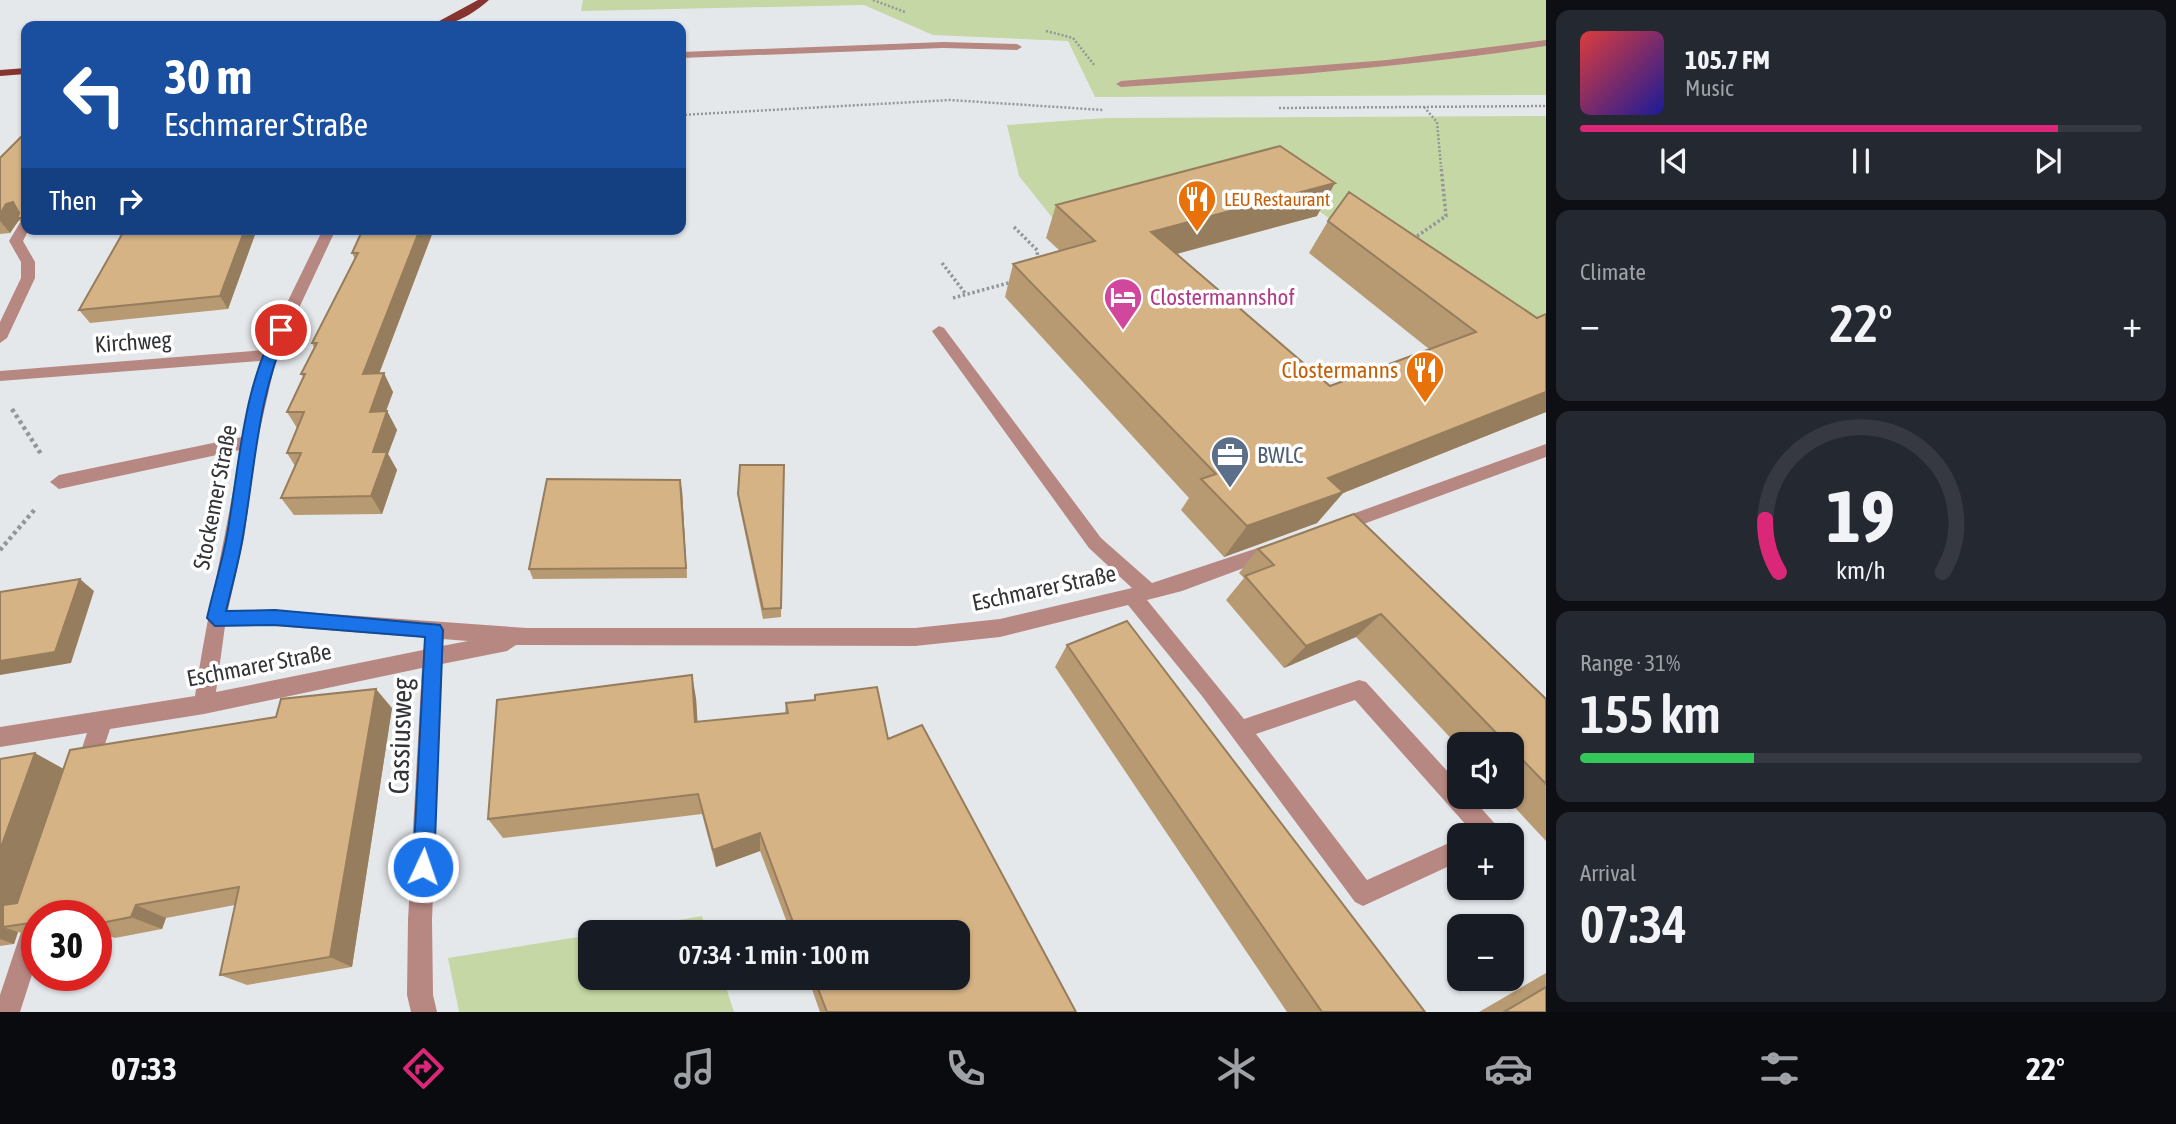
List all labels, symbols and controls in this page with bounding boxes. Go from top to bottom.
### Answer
text: 105.7 FM [1685,45,1770,75]
text: 30 m [164,48,252,104]
icon: left [49,49,140,140]
text: Music [1685,75,1733,101]
text: Eschmarer Straße [164,106,368,143]
icon: previous [1655,142,1693,180]
icon: pause [1842,142,1880,180]
icon: next [2029,142,2067,180]
restaurant icon: LEU Restaurant [1176,178,1218,233]
icon: right [111,182,149,220]
text: Then [49,186,97,216]
place label: LEU Restaurant [1224,188,1330,210]
text: Climate [1580,259,1646,285]
hotel icon: Clostermannshof [1102,276,1144,331]
place label: Clostermannshof [1150,284,1295,310]
text: 22° [1829,293,1893,353]
pin [251,300,311,360]
text: − [1580,302,1600,345]
text: + [2122,302,2142,345]
icon: arrive [262,311,300,349]
street label: Kirchweg [94,326,172,358]
restaurant icon: Clostermanns [1404,349,1446,404]
place label: Clostermanns [1282,357,1398,383]
street label: Stockemer Straße [188,422,242,572]
office icon: BWLC [1209,434,1251,489]
place label: BWLC [1257,442,1303,468]
text: 19 [1827,474,1895,557]
text: km/h [1836,556,1886,584]
street label: Eschmarer Straße [970,560,1118,616]
street label: Eschmarer Straße [185,638,333,692]
text: Range · 31% [1580,650,1680,676]
street label: Cassiusweg [382,677,418,795]
text: 155 km [1580,684,1721,744]
map controls [1447,732,1524,991]
button: sound [1447,732,1524,809]
button: + [1447,823,1524,900]
position arrow [386,830,460,904]
text: Arrival [1580,860,1636,886]
text: 07:34 [1580,894,1687,954]
speed limit sign: 30 [21,900,112,991]
button: − [1447,914,1524,991]
text: 07:34 · 1 min · 100 m [679,940,869,970]
icon: directions [399,1044,448,1093]
icon: music [670,1044,719,1093]
icon: phone [941,1044,990,1093]
icon: climate [1212,1044,1261,1093]
icon: car [1484,1044,1533,1093]
icon: filters [1755,1044,1804,1093]
text: 07:33 [111,1050,177,1087]
text: 22° [2026,1050,2065,1087]

